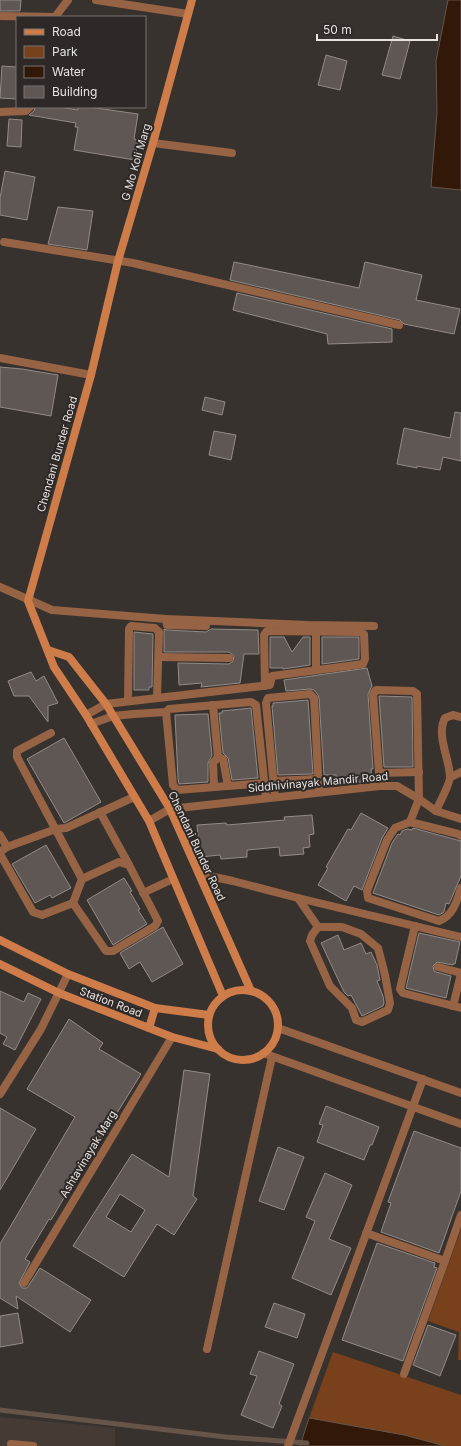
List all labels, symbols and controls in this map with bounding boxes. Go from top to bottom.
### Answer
legend [16,16,146,108]
scale bar [317,16,437,42]
text: 50 m [323,22,352,37]
text: Road [52,24,81,39]
text: Park [52,44,78,59]
text: Water [52,64,86,79]
text: Building [52,84,97,99]
street label: G Mo Koli Marg [118,122,154,202]
street label: Chendani Bunder Road [34,395,80,513]
street label: Siddhivinayak Mandir Road [247,769,389,795]
street label: Chendani Bunder Road [165,789,229,903]
street label: Station Road [78,984,144,1020]
street label: Ashtavinayak Marg [56,1108,120,1200]

